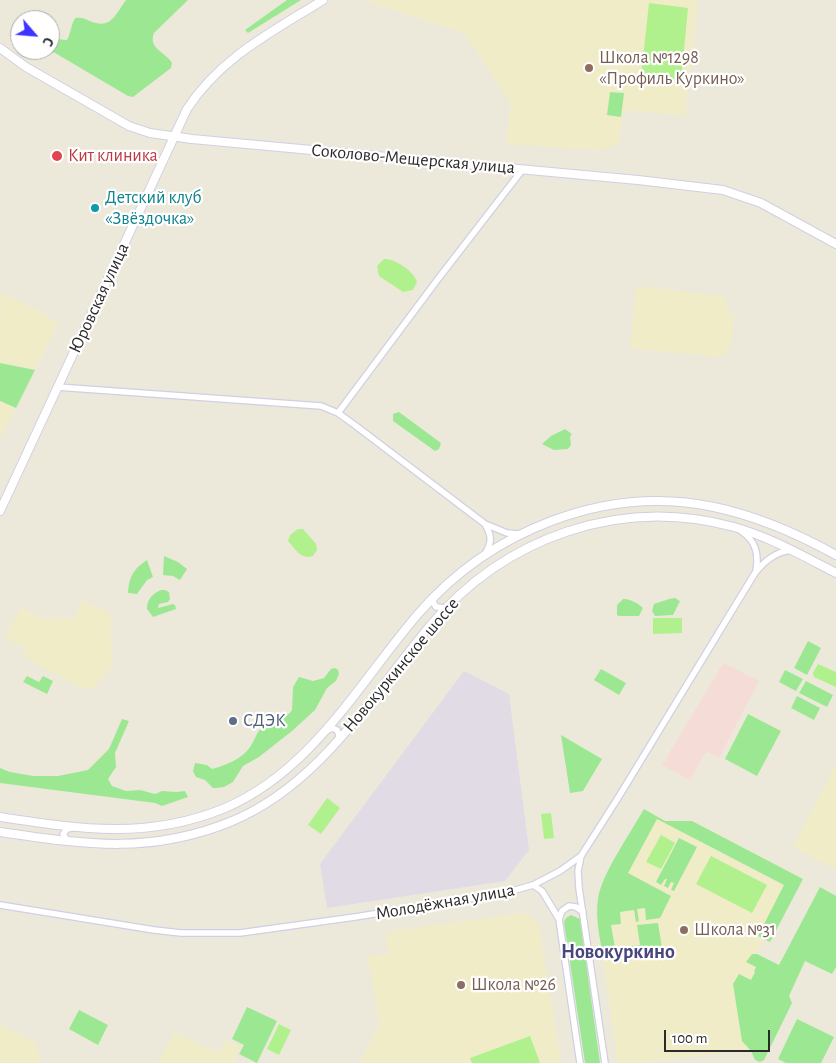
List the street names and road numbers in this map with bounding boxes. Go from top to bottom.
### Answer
street label: Соколово-Мещерская улица [310,139,516,179]
street label: Юровская улица [64,239,134,357]
street label: Новокуркинское шоссе [338,593,464,737]
street label: Молодёжная улица [374,879,516,925]

